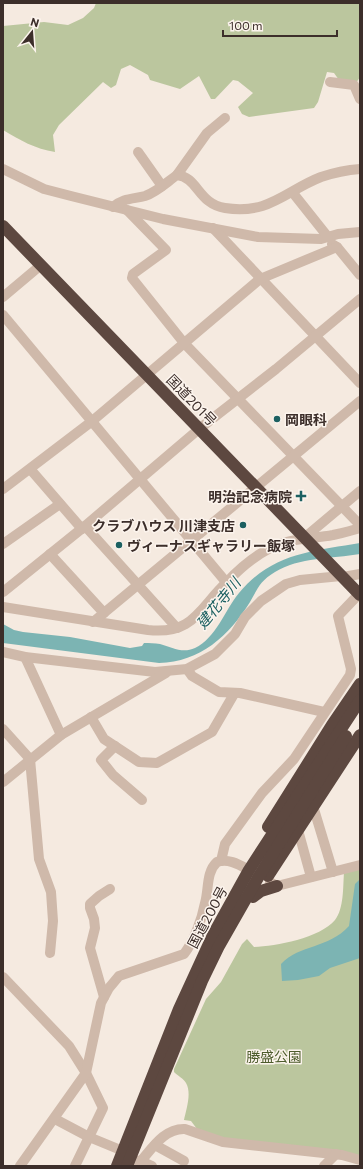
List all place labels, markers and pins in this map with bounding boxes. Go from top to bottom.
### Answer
place label: 岡眼科 [285,411,327,428]
marker: 岡眼科 [272,414,282,424]
place label: 明治記念病院 [208,488,292,505]
marker: 明治記念病院 [295,490,307,502]
place label: クラブハウス 川津支店 [92,517,235,534]
marker: クラブハウス 川津支店 [238,520,248,530]
place label: ヴィーナスギャラリー飯塚 [127,537,295,554]
marker: ヴィーナスギャラリー飯塚 [114,540,124,550]

